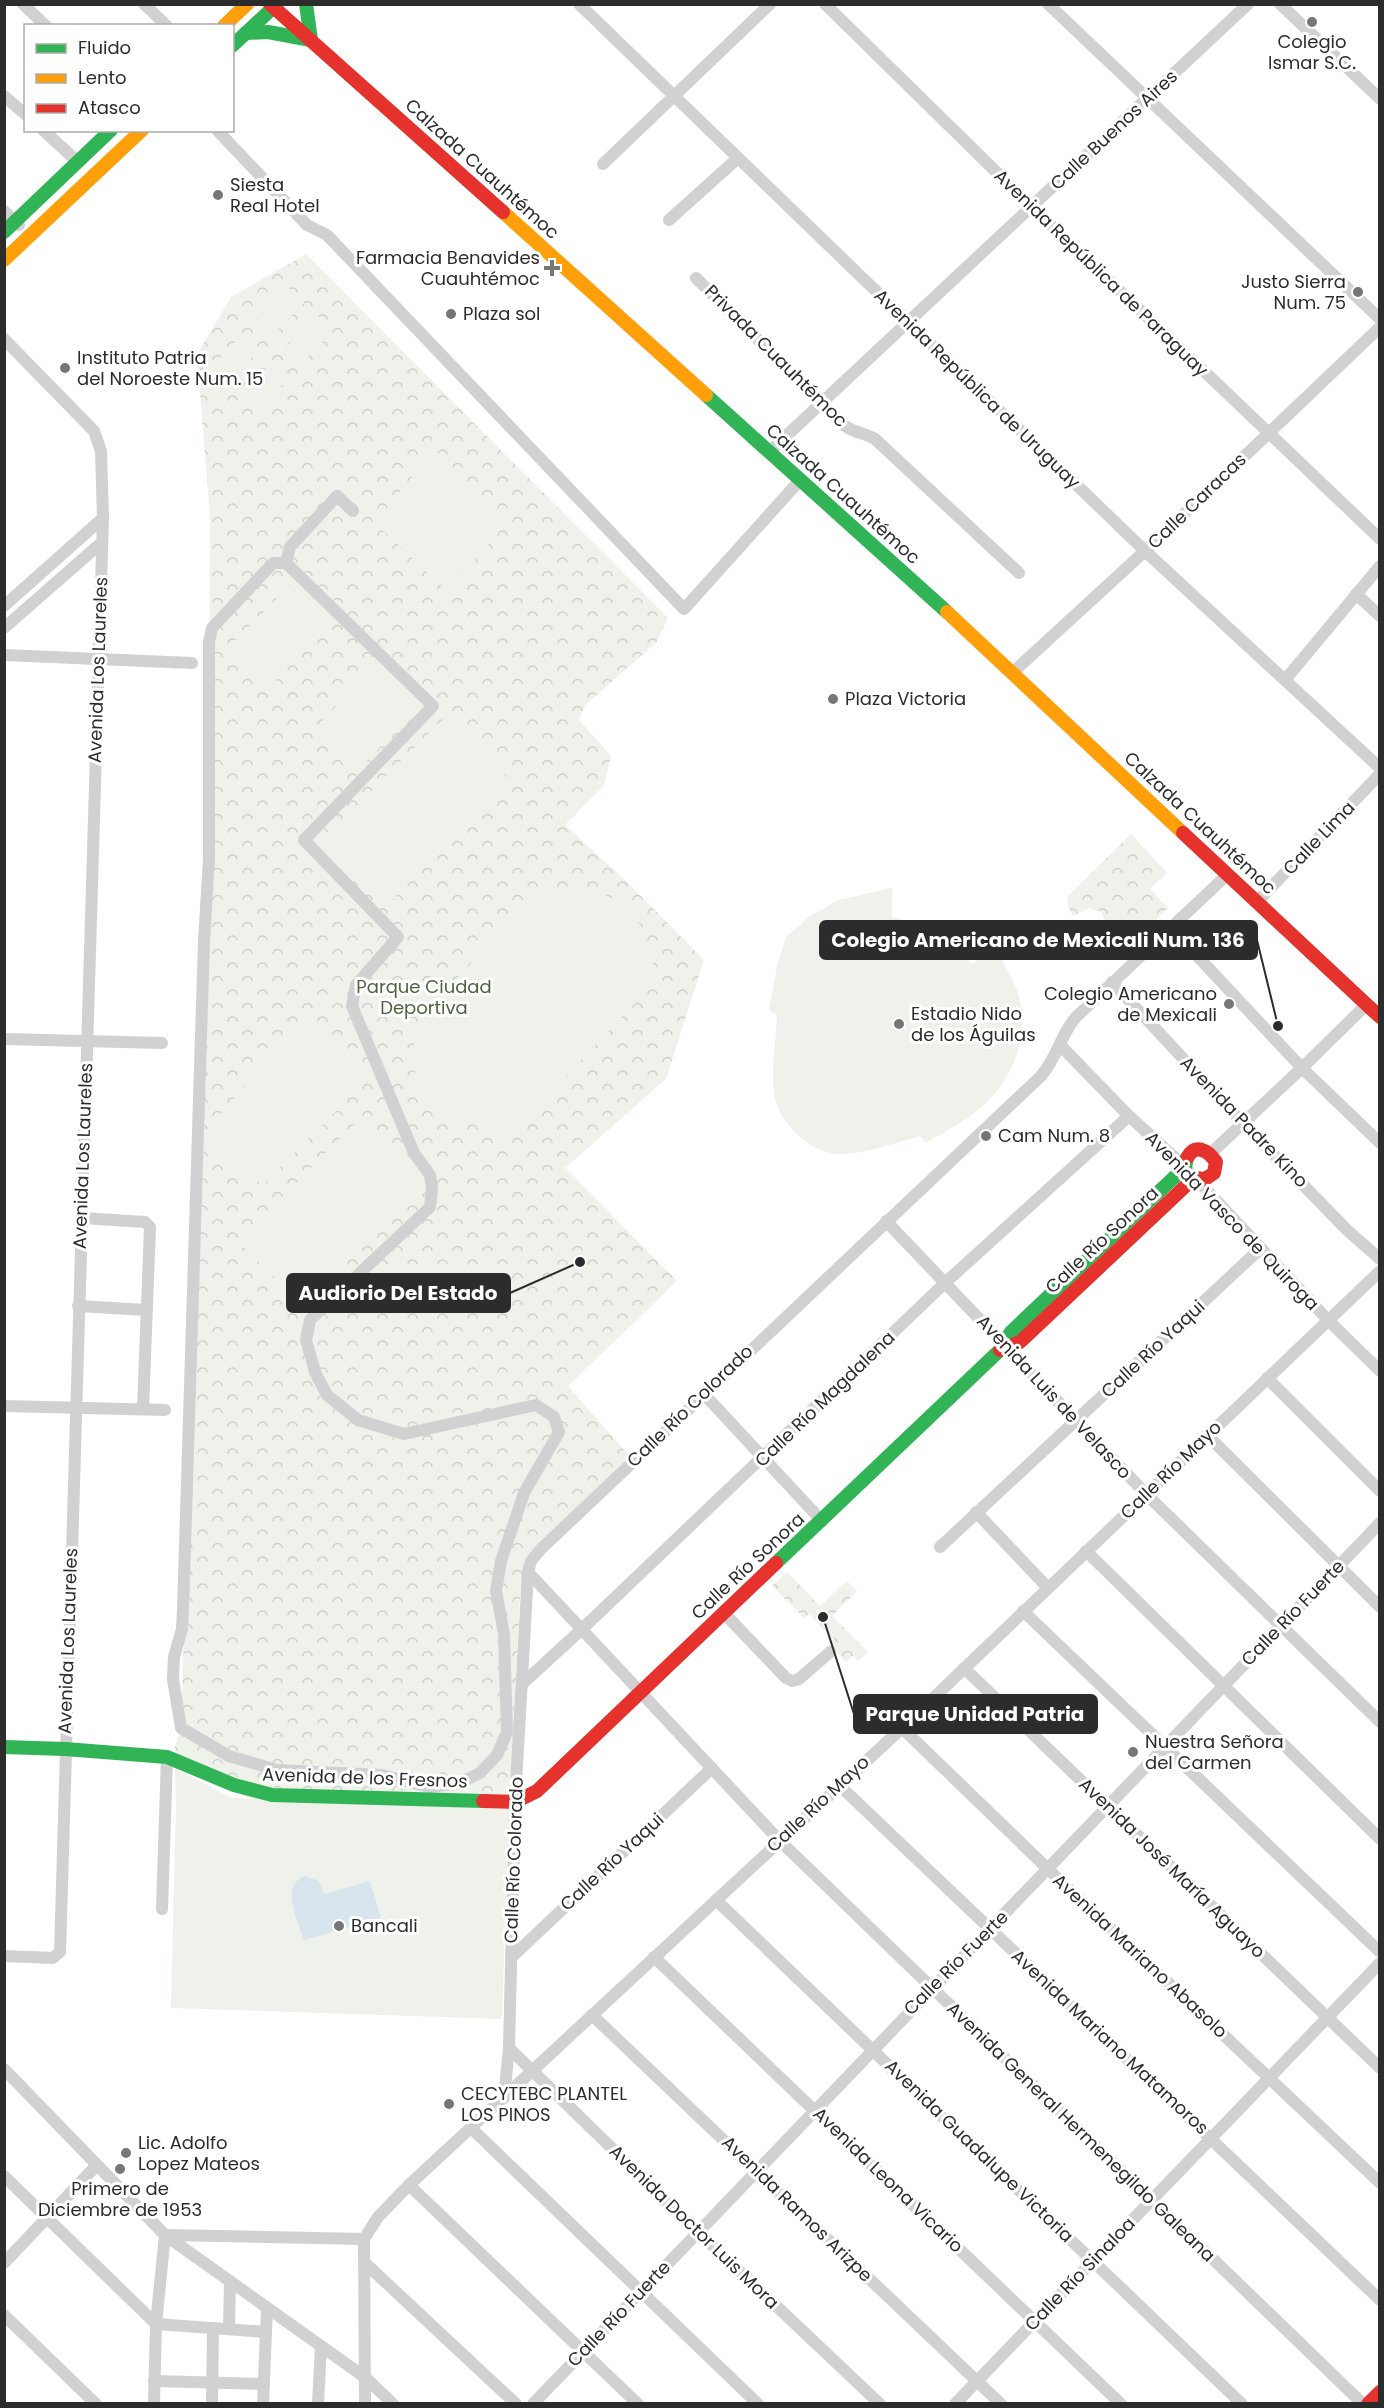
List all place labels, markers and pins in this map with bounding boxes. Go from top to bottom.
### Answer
marker: Colegio Ismar S.C. [1305,15,1319,29]
place label: Colegio Ismar S.C. [1268,29,1356,75]
place label: Siesta Real Hotel [230,172,320,218]
marker: Siesta Real Hotel [211,188,225,202]
place label: Farmacia Benavides Cuauhtémoc [356,245,540,291]
marker: Farmacia Benavides Cuauhtémoc [545,261,559,275]
place label: Justo Sierra Num. 75 [1241,269,1346,315]
marker: Justo Sierra Num. 75 [1351,285,1365,299]
place label: Plaza sol [463,301,541,326]
marker: Plaza sol [444,307,458,321]
place label: Instituto Patria del Noroeste Num. 15 [77,345,263,391]
marker: Instituto Patria del Noroeste Num. 15 [58,361,72,375]
place label: Plaza Victoria [845,686,966,711]
marker: Plaza Victoria [826,692,840,706]
callout: Colegio Americano de Mexicali Num. 136 [820,921,1257,959]
place label: Colegio Americano de Mexicali [1044,981,1217,1027]
marker: Colegio Americano de Mexicali [1222,997,1236,1011]
place label: Estadio Nido de los Águilas [911,1001,1036,1047]
marker: Estadio Nido de los Águilas [892,1017,906,1031]
place label: Cam Num. 8 [998,1123,1110,1148]
marker: Cam Num. 8 [979,1129,993,1143]
callout: Audiorio Del Estado [287,1274,510,1312]
callout: Parque Unidad Patria [854,1695,1097,1733]
place label: Nuestra Señora del Carmen [1145,1729,1284,1775]
marker: Nuestra Señora del Carmen [1126,1745,1140,1759]
place label: Bancali [351,1913,418,1938]
marker: Bancali [332,1919,346,1933]
place label: CECYTEBC PLANTEL LOS PINOS [461,2081,627,2127]
marker: CECYTEBC PLANTEL LOS PINOS [442,2097,456,2111]
place label: Lic. Adolfo Lopez Mateos [138,2130,260,2176]
marker: Lic. Adolfo Lopez Mateos [119,2146,133,2160]
marker: Primero de Diciembre de 1953 [113,2162,127,2176]
place label: Primero de Diciembre de 1953 [38,2176,202,2222]

